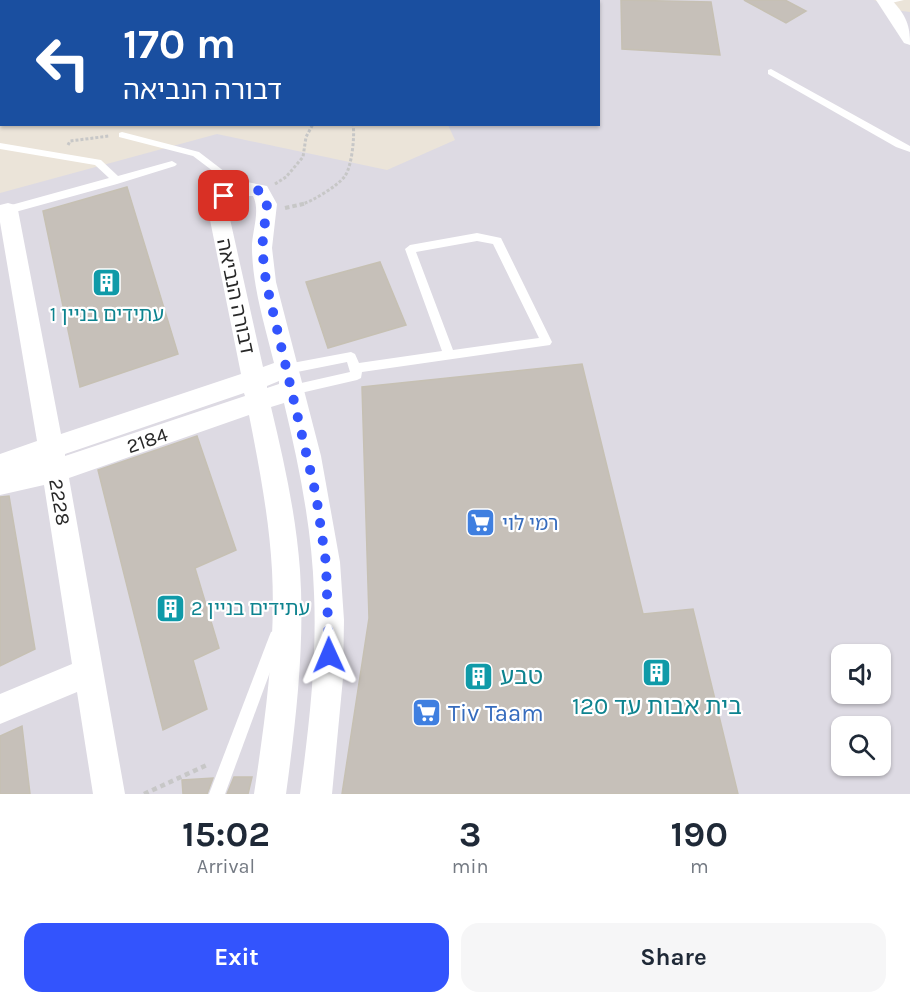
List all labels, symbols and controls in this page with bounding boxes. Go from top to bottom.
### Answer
text: 170 m [123,19,236,69]
icon: left [24,24,102,102]
text: דבורה הנביאה [123,74,282,106]
pin [198,170,249,221]
icon: arrive [207,179,240,212]
street label: דבורה הנביאה [212,236,259,356]
building icon: עתידים בניין 1 [91,267,123,299]
place label: עתידים בניין 1 [50,303,164,326]
street label: 2184 [124,423,171,458]
street label: 2228 [44,477,75,527]
supermarket icon: רמי לוי [465,507,497,539]
place label: רמי לוי [502,512,559,535]
building icon: עתידים בניין 2 [154,592,186,624]
place label: עתידים בניין 2 [191,597,310,620]
position arrow [297,623,361,687]
map controls [831,644,891,776]
button: sound [831,644,891,704]
building icon: בית אבות עד 120 [641,657,673,689]
building icon: טבע [463,660,495,692]
place label: טבע [500,662,543,690]
place label: בית אבות עד 120 [572,692,742,720]
supermarket icon: Tiv Taam [411,697,443,729]
place label: Tiv Taam [448,699,544,727]
button: search [831,716,891,776]
text: 15:02 [182,813,270,855]
text: 3 [459,813,481,855]
text: 190 [671,813,728,855]
text: Arrival [197,855,255,878]
text: min [452,855,489,878]
text: m [690,855,709,878]
button: Exit [24,923,449,992]
button: Share [461,923,886,992]

